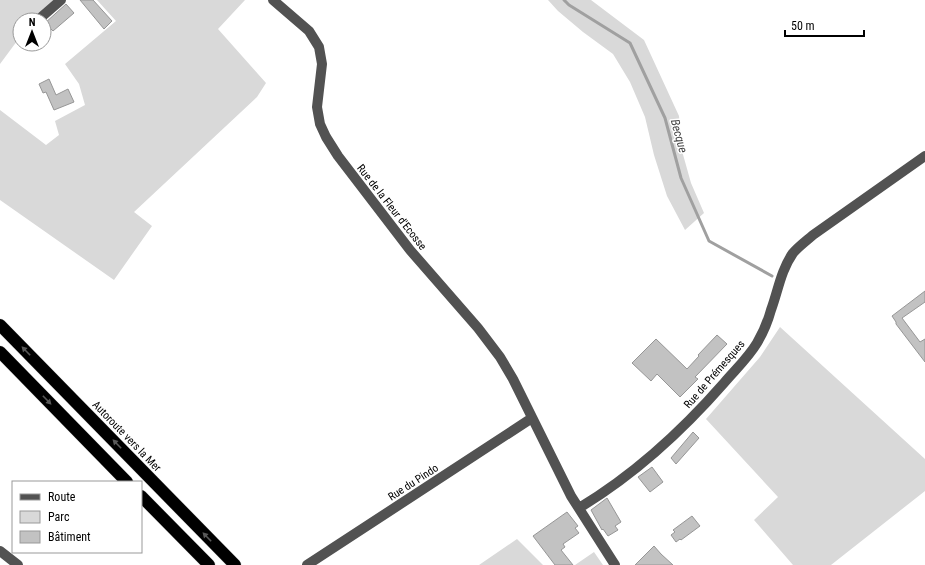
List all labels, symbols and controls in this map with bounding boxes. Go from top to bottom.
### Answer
north arrow [12,12,52,52]
scale bar [785,12,864,38]
text: N [29,16,36,29]
text: 50 m [791,19,815,33]
water label: Becque [668,118,690,155]
street label: Rue de la Fleur d'Ecosse [354,162,429,253]
street label: Rue de Prémesques [681,338,747,411]
one-way arrow [21,346,31,356]
one-way arrow [42,395,52,405]
street label: Autoroute vers la Mer [90,398,164,475]
one-way arrow [112,439,121,449]
street label: Rue du Pindo [386,461,441,503]
legend [12,481,142,553]
text: Route [48,490,76,504]
text: Parc [48,510,70,524]
text: Bâtiment [48,530,91,544]
one-way arrow [203,532,212,542]

